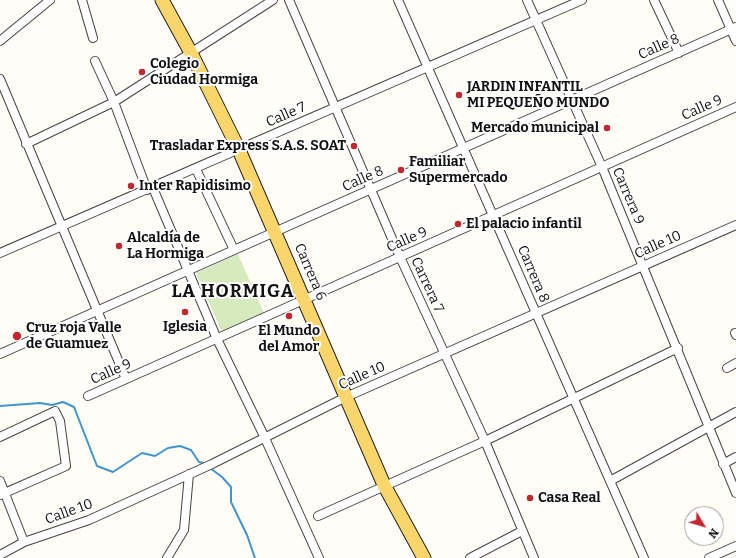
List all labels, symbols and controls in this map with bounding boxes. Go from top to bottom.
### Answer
street label: Calle 8 [636,31,682,63]
place label: Colegio Ciudad Hormiga [150,56,258,88]
marker: Colegio Ciudad Hormiga [137,67,147,77]
place label: JARDIN INFANTIL MI PEQUEÑO MUNDO [467,79,609,112]
marker: JARDIN INFANTIL MI PEQUEÑO MUNDO [454,90,464,100]
street label: Calle 9 [679,92,725,124]
street label: Calle 7 [263,99,309,131]
place label: Mercado municipal [471,120,599,136]
marker: Mercado municipal [602,123,612,133]
place label: Trasladar Express S.A.S. SOAT [150,138,346,154]
marker: Trasladar Express S.A.S. SOAT [349,141,359,151]
place label: Familiar Supermercado [409,154,508,186]
street label: Calle 8 [340,163,386,195]
marker: Familiar Supermercado [396,165,406,175]
street label: Carrera 9 [608,165,648,227]
place label: Inter Rapidisimo [139,178,251,194]
marker: Inter Rapidisimo [126,181,136,191]
place label: El palacio infantil [466,216,582,232]
marker: El palacio infantil [453,219,463,229]
street label: Calle 9 [384,224,430,256]
street label: Calle 10 [632,227,684,263]
place label: Alcaldía de La Hormiga [127,230,204,262]
marker: Alcaldía de La Hormiga [114,241,124,251]
street label: Carrera 6 [290,241,330,303]
street label: Carrera 8 [513,243,553,305]
street label: Carrera 7 [407,255,447,315]
district label: LA HORMIGA [171,281,295,303]
marker: Iglesia [180,307,190,317]
marker: El Mundo del Amor [284,311,294,321]
place label: Iglesia [163,319,207,335]
place label: Cruz roja Valle de Guamuez [26,320,121,352]
place label: El Mundo del Amor [258,323,320,356]
marker: Cruz roja Valle de Guamuez [11,330,23,342]
street label: Calle 9 [88,356,134,388]
street label: Calle 10 [336,358,388,394]
place label: Casa Real [538,490,601,506]
marker: Casa Real [525,493,535,503]
street label: Calle 10 [43,496,95,528]
north arrow [684,506,724,546]
text: N [705,526,721,540]

